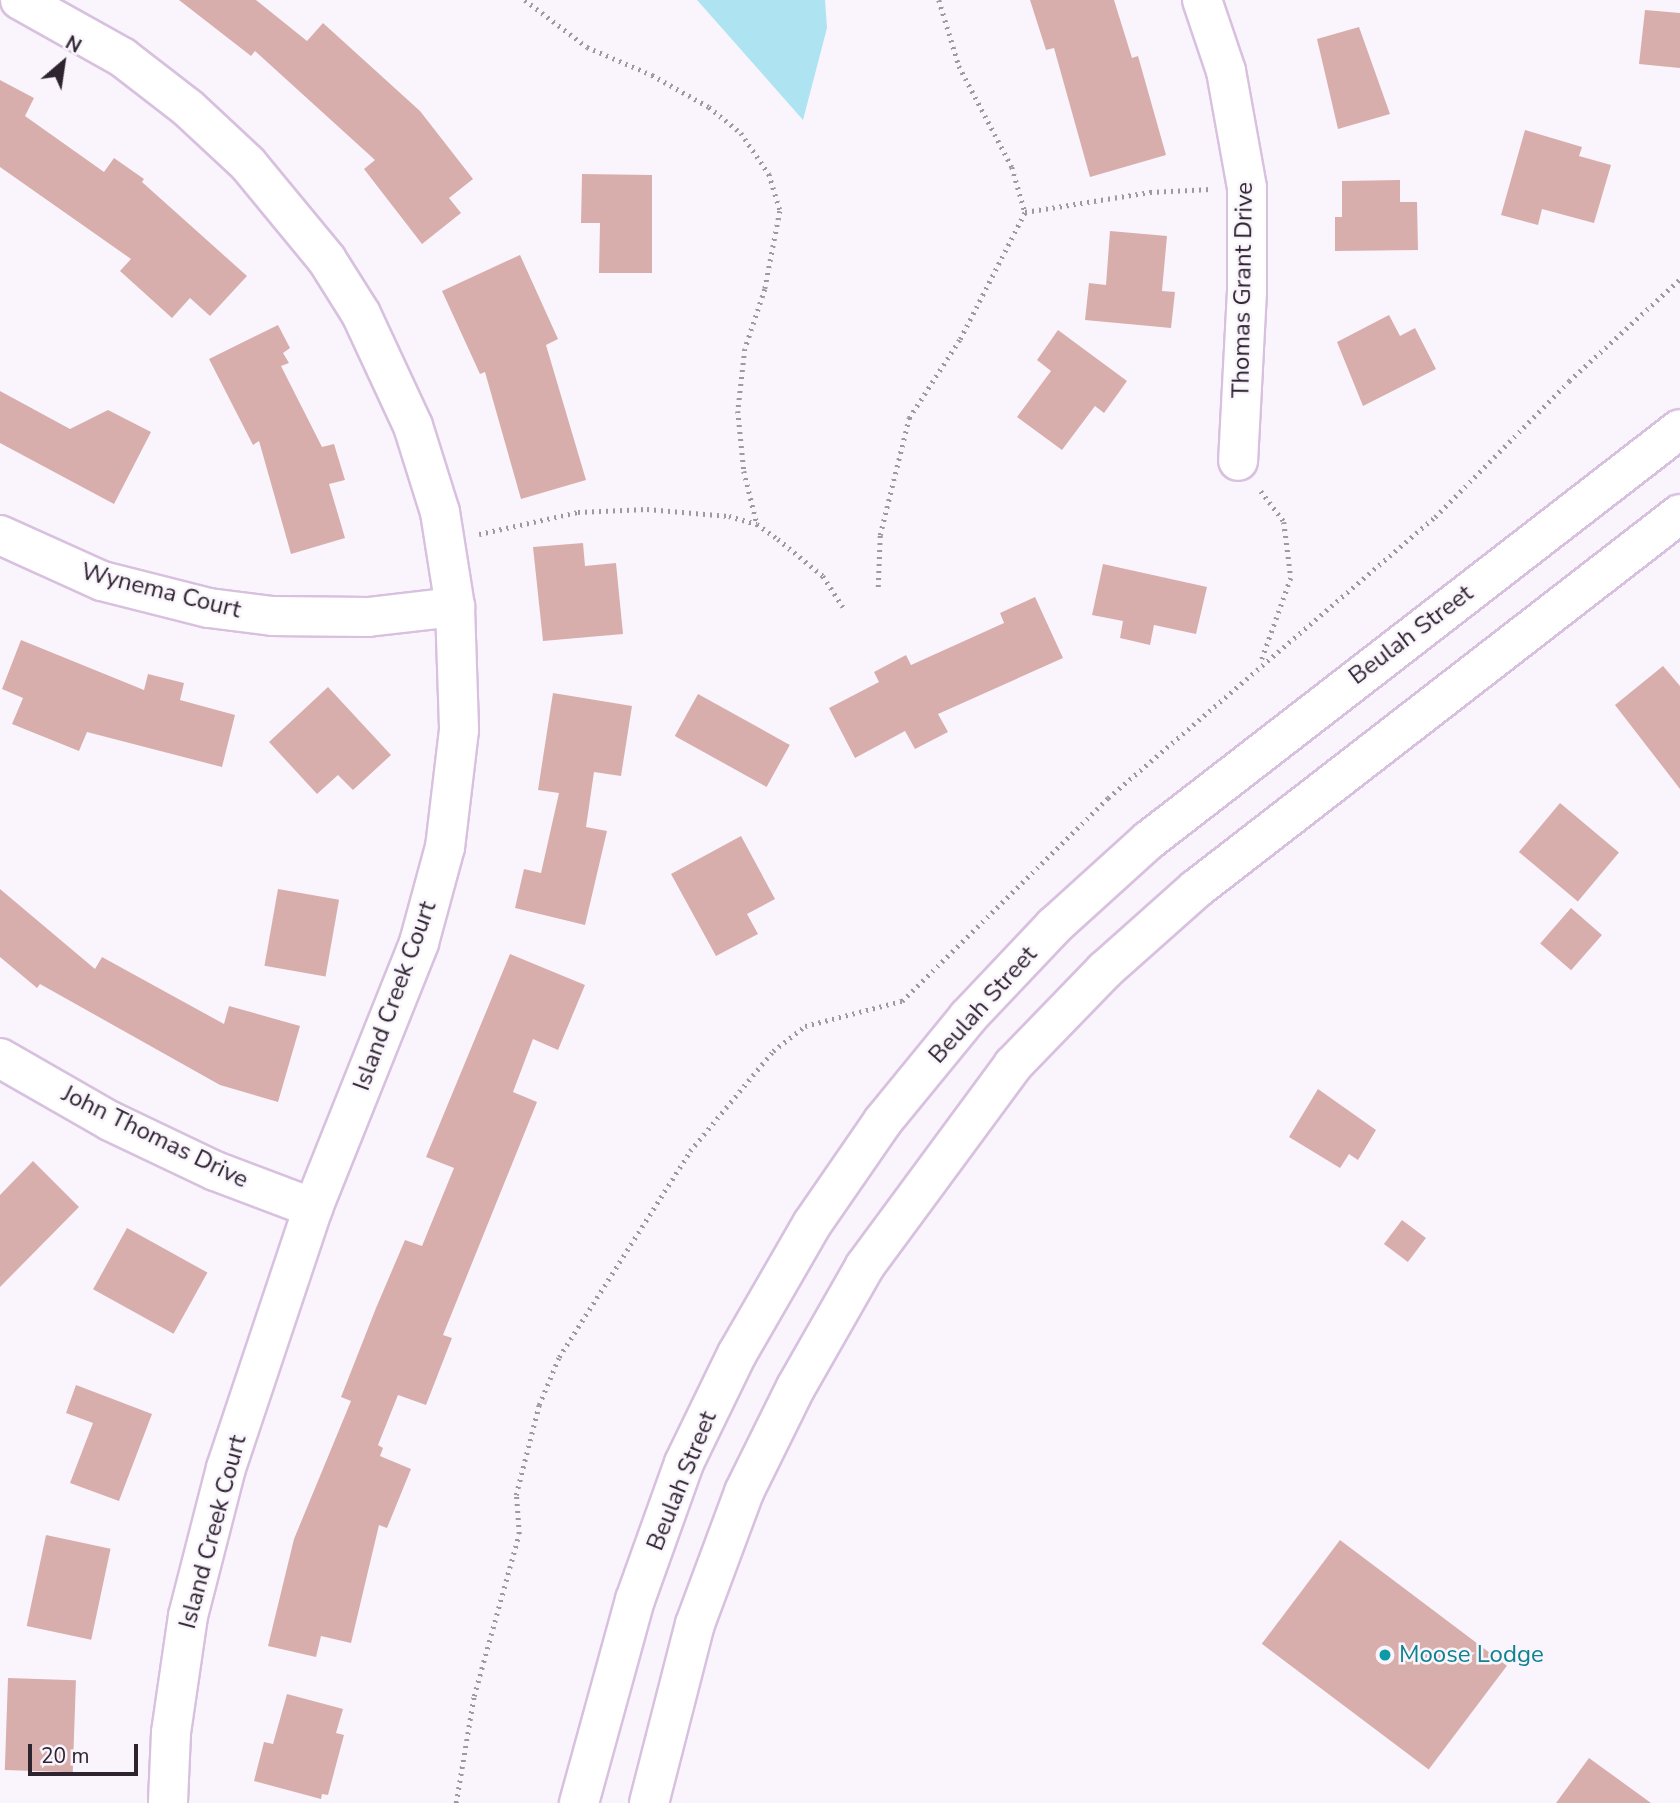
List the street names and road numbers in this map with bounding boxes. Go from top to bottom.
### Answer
street label: Thomas Grant Drive [1227,182,1259,398]
street label: Wynema Court [78,557,244,625]
street label: Beulah Street [1343,579,1479,691]
street label: Island Creek Court [347,897,443,1095]
street label: Beulah Street [923,941,1043,1069]
street label: John Thomas Drive [57,1079,253,1195]
street label: Beulah Street [641,1407,723,1555]
street label: Island Creek Court [173,1432,253,1632]

